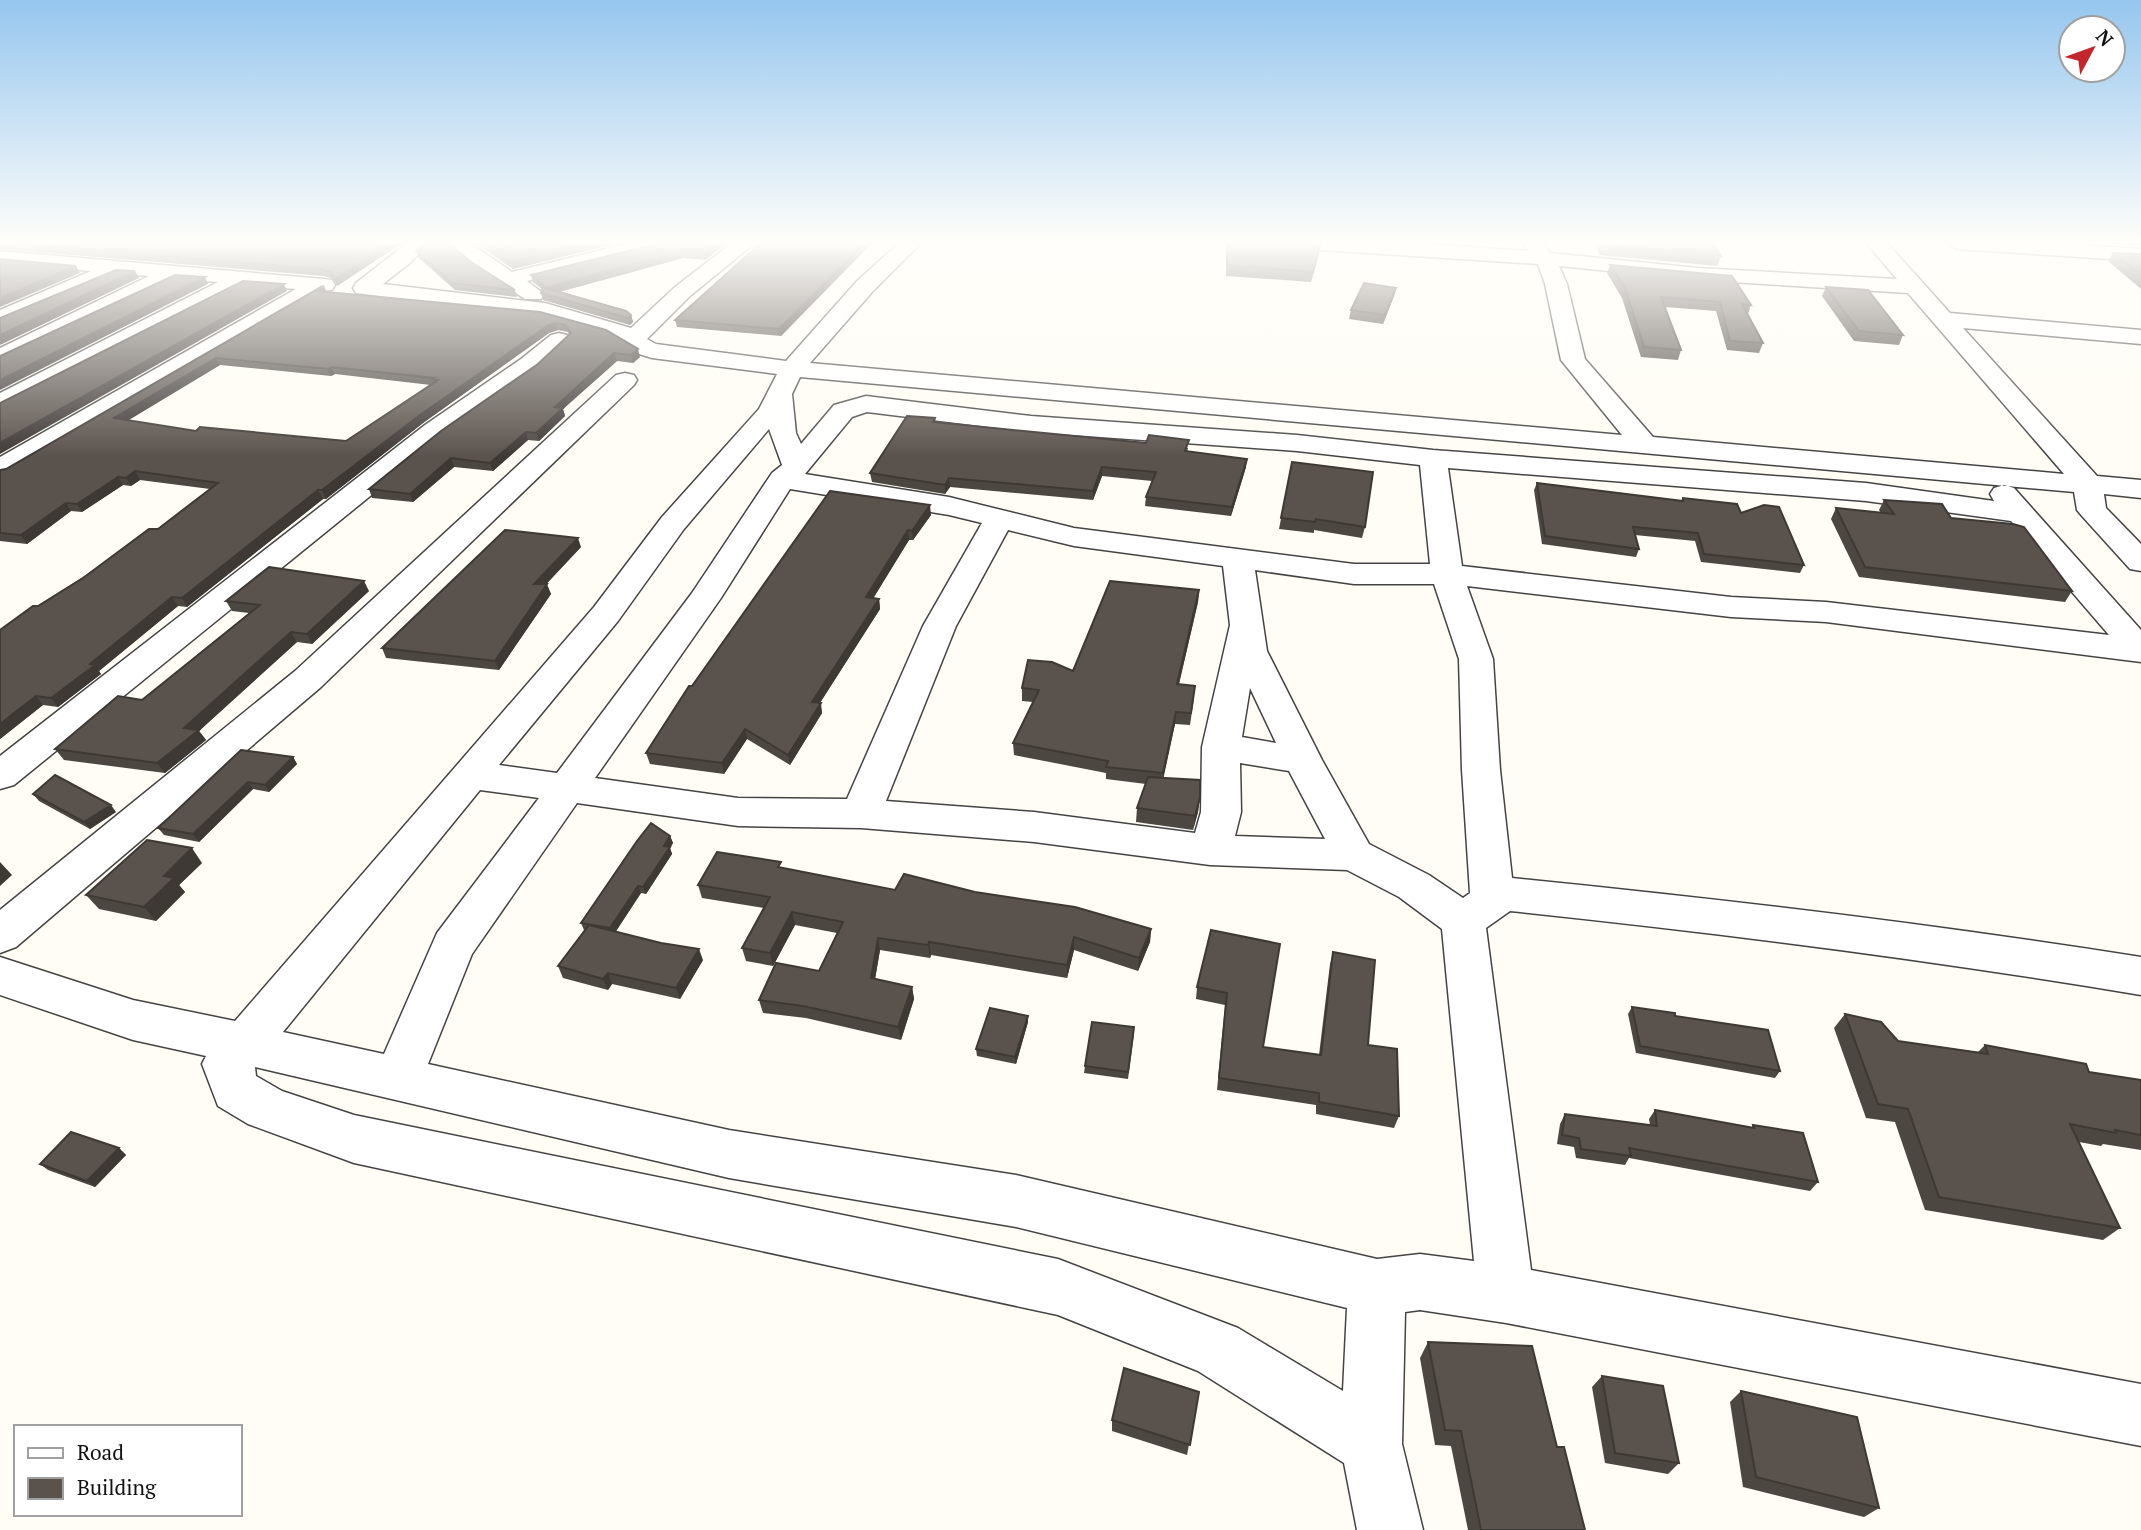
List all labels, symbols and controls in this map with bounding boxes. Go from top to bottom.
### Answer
north arrow [2057,14,2127,84]
text: N [2091,24,2120,52]
legend [14,1425,242,1516]
text: Road [77,1438,124,1466]
text: Building [77,1473,157,1501]

